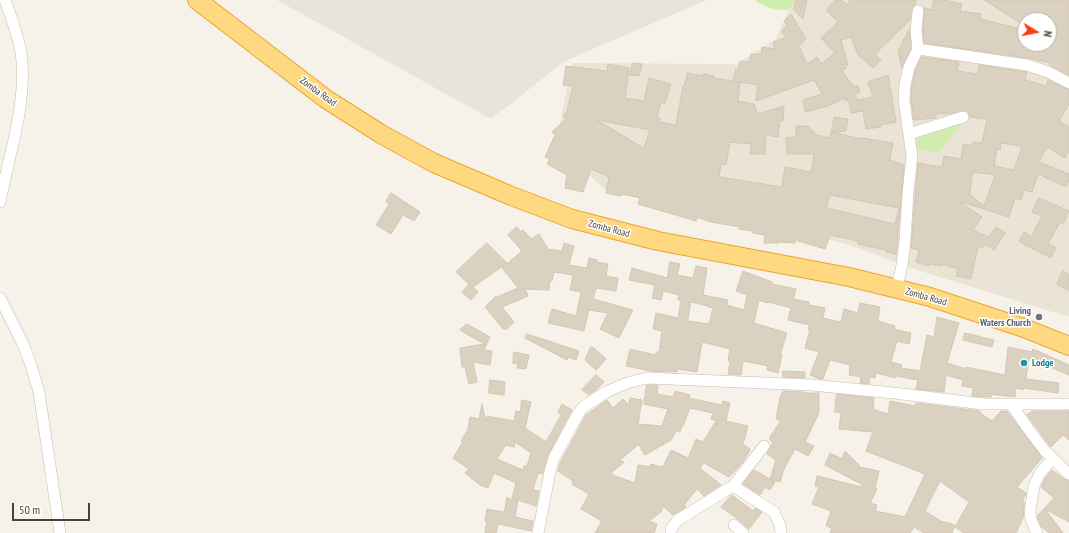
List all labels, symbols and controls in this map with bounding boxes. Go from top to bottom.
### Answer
north arrow [1017,12,1057,52]
text: N [1040,30,1055,38]
street label: Zomba Road [297,75,339,109]
street label: Zomba Road [587,218,631,240]
street label: Zomba Road [904,285,948,309]
place label: Living Waters Church [980,305,1031,328]
marker: Living Waters Church [1034,312,1044,322]
place label: Lodge [1032,357,1054,369]
marker: Lodge [1019,358,1029,368]
scale bar [14,495,92,521]
text: 50 m [19,502,40,517]

